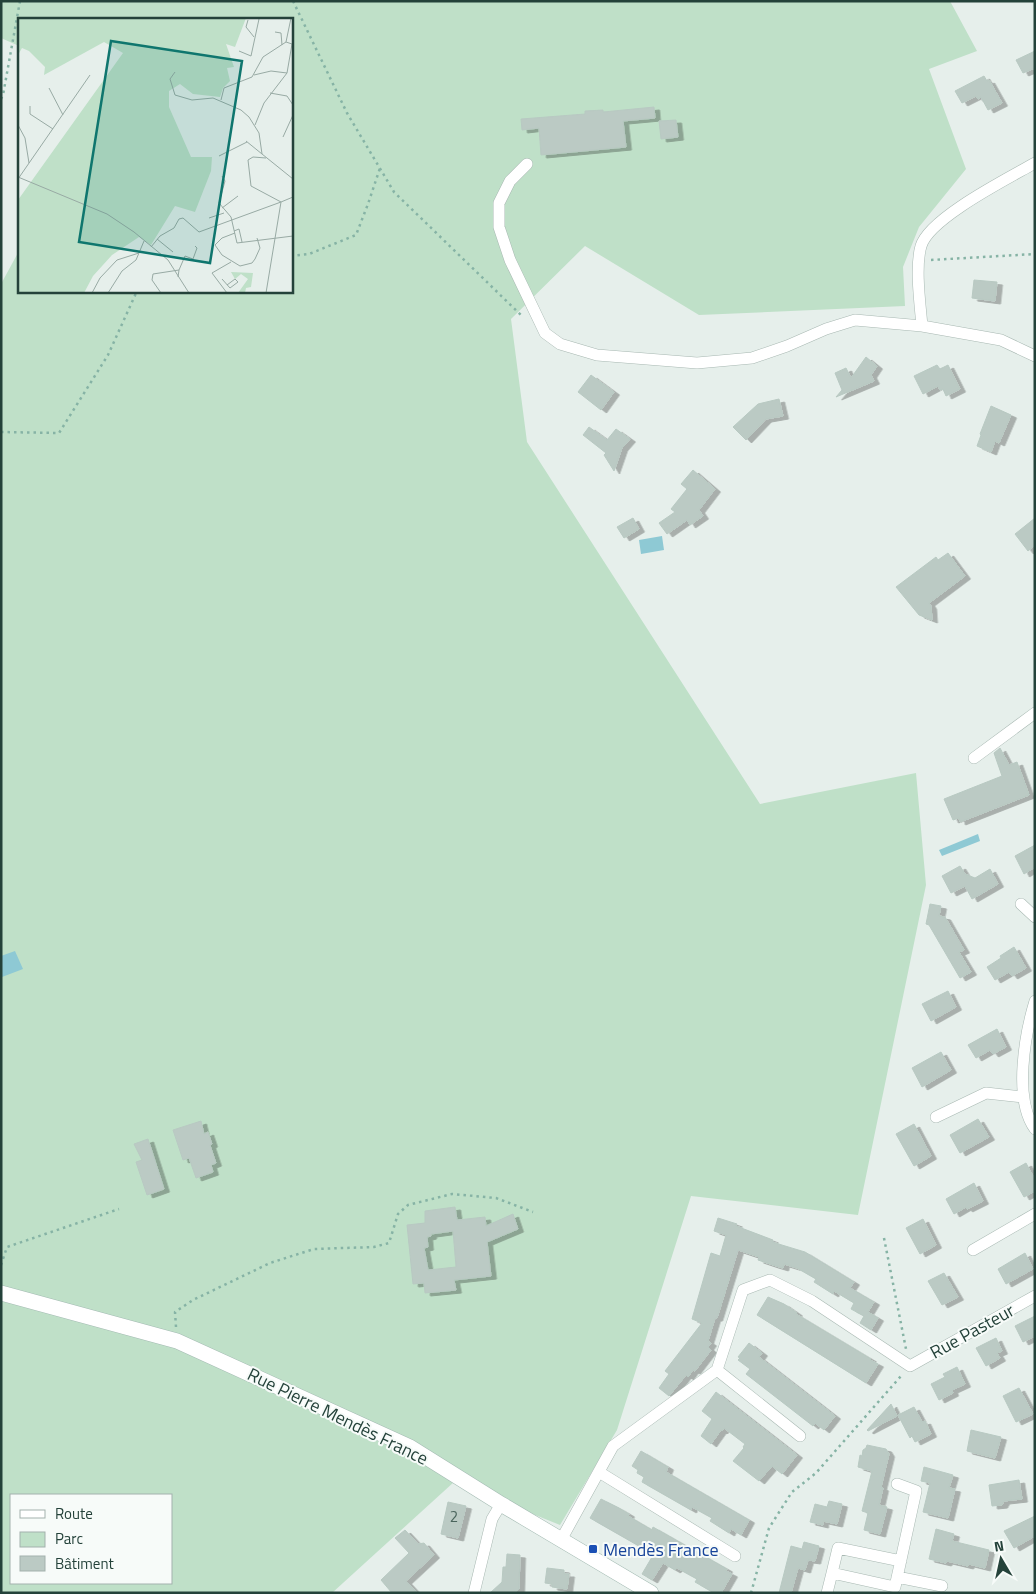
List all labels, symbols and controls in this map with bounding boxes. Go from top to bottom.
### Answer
inset map [18,18,292,292]
street label: Rue Pasteur [925,1297,1019,1365]
street label: Rue Pierre Mendès France [243,1360,433,1472]
legend [10,1494,172,1584]
text: Route [55,1502,93,1525]
house number: 2 [450,1505,458,1528]
text: Parc [55,1527,83,1550]
north arrow [976,1534,1026,1584]
text: N [992,1535,1005,1557]
place label: Mendès France [603,1536,719,1563]
marker: Mendès France [587,1543,599,1555]
text: Bâtiment [55,1552,114,1575]

